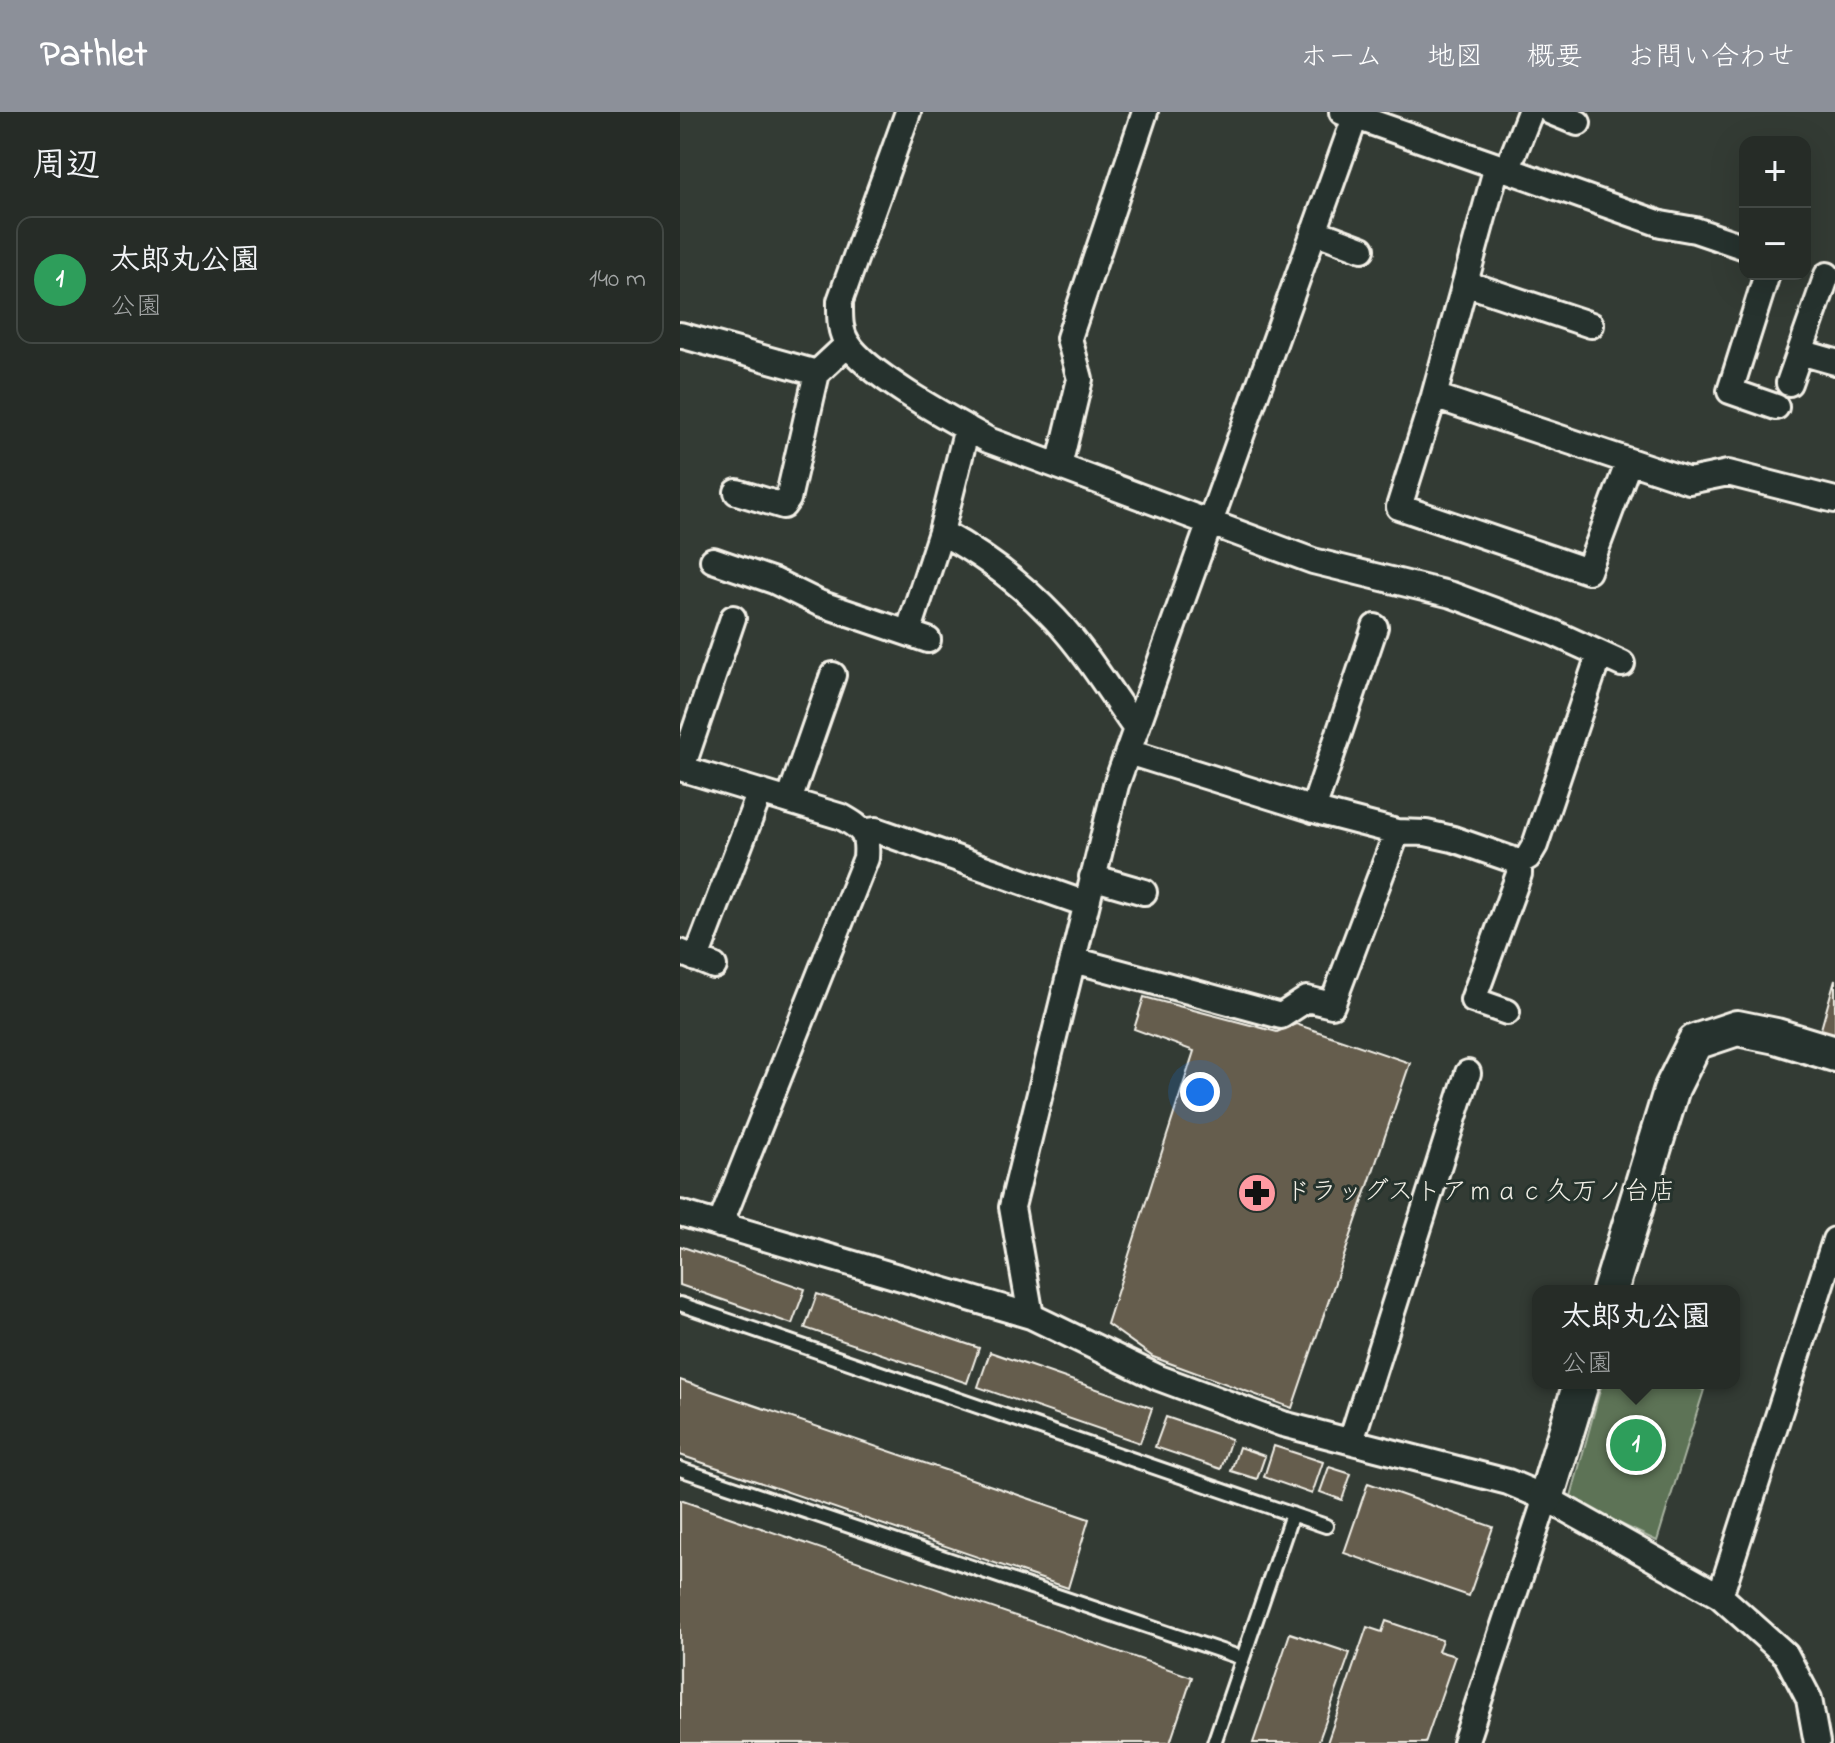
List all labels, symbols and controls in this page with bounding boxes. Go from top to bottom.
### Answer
text: Pathlet [40,28,147,84]
text: ホーム [1300,38,1383,79]
text: 地図 [1427,38,1483,79]
text: 概要 [1527,38,1583,79]
text: お問い合わせ [1627,38,1795,79]
map controls [1739,136,1811,280]
button: + [1739,136,1811,208]
text: 周辺 [32,142,100,192]
button: − [1739,208,1811,280]
text: 太郎丸公園 [110,240,260,284]
text: 1 [56,261,64,299]
text: 140 m [589,261,646,299]
text: 公園 [110,289,162,327]
your location [1180,1072,1220,1112]
pharmacy icon: ドラッグストアｍａｃ久万ノ台店 [1236,1172,1278,1214]
place label: ドラッグストアｍａｃ久万ノ台店 [1285,1174,1676,1212]
popup [1532,1285,1740,1389]
text: 太郎丸公園 [1561,1297,1711,1341]
text: 公園 [1561,1346,1613,1384]
pin: 1 [1610,1415,1662,1475]

